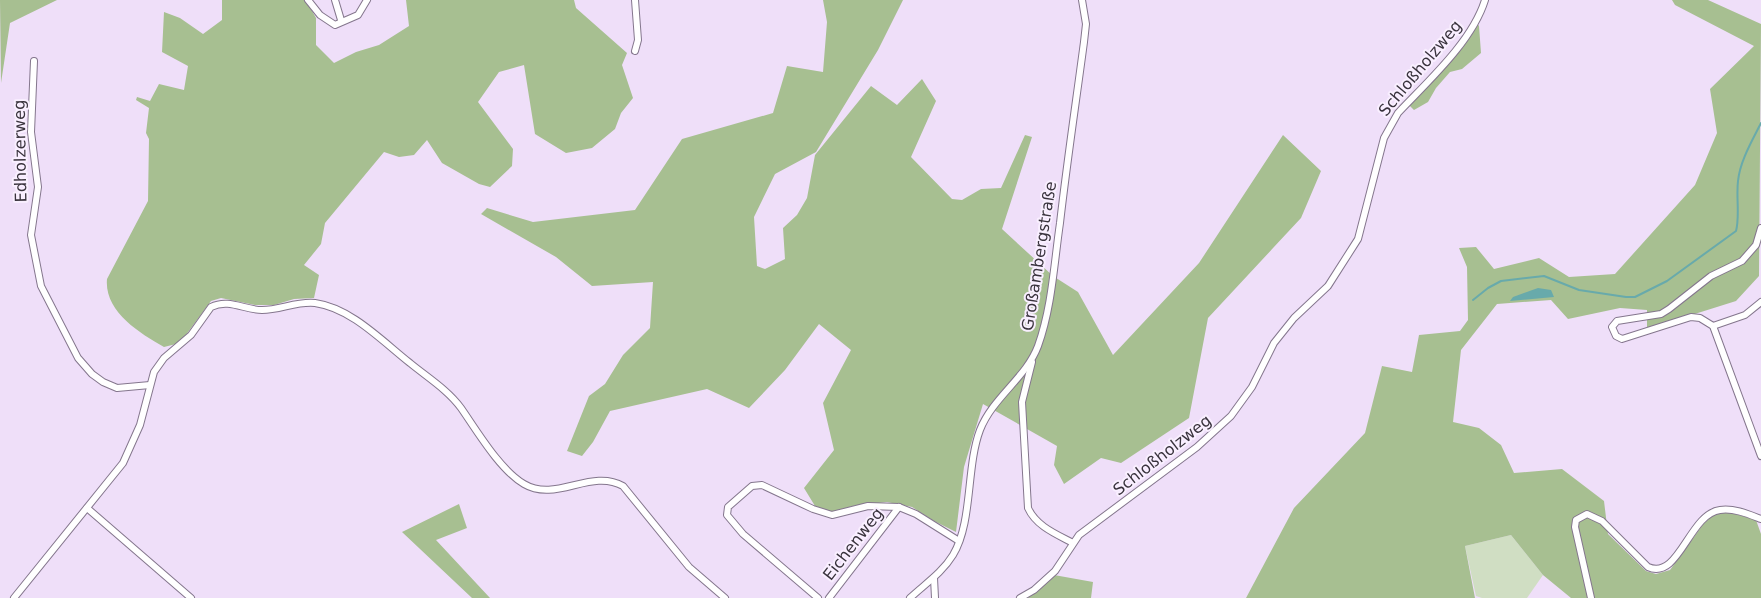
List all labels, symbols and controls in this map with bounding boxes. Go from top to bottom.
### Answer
street label: Schloßholzweg [1374,16,1466,120]
street label: Edholzerweg [10,100,30,202]
street label: Großambergstraße [1018,180,1060,332]
street label: Schloßholzweg [1109,411,1215,499]
street label: Eichenweg [819,504,887,584]

